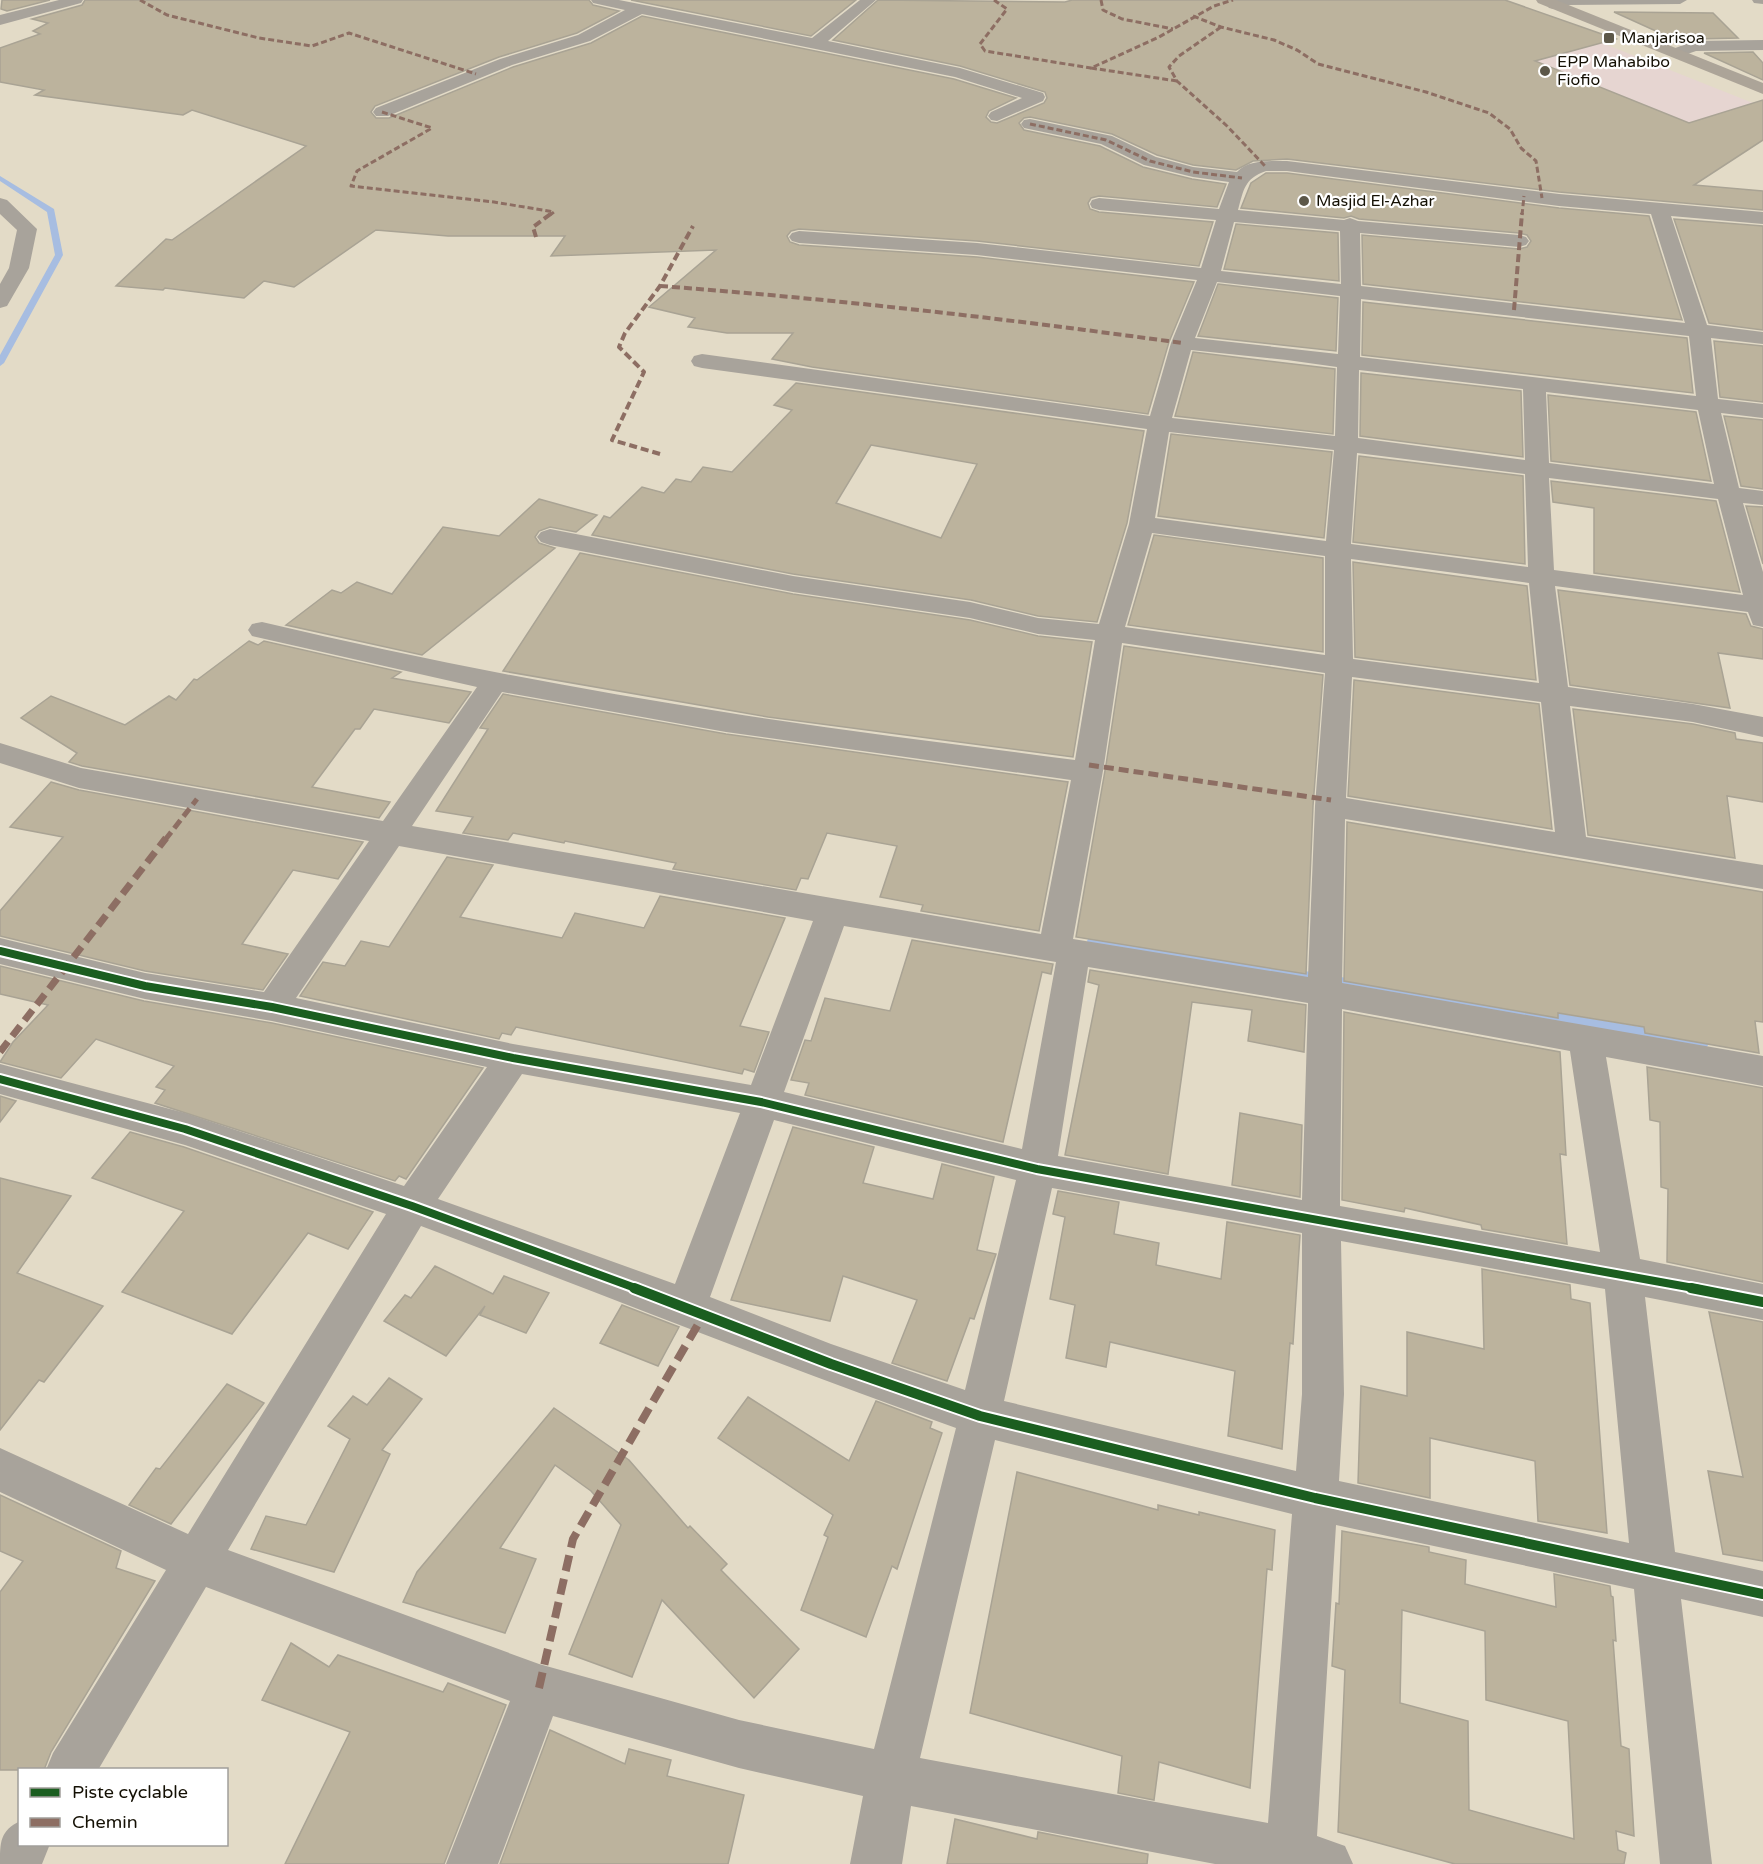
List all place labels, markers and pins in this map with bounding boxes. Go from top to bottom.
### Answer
place label: Manjarisoa [1621,28,1705,48]
marker: Manjarisoa [1602,31,1616,45]
place label: EPP Mahabibo Fiofio [1557,52,1670,90]
marker: EPP Mahabibo Fiofio [1538,64,1552,78]
place label: Masjid El-Azhar [1316,191,1436,211]
marker: Masjid El-Azhar [1297,194,1311,208]

